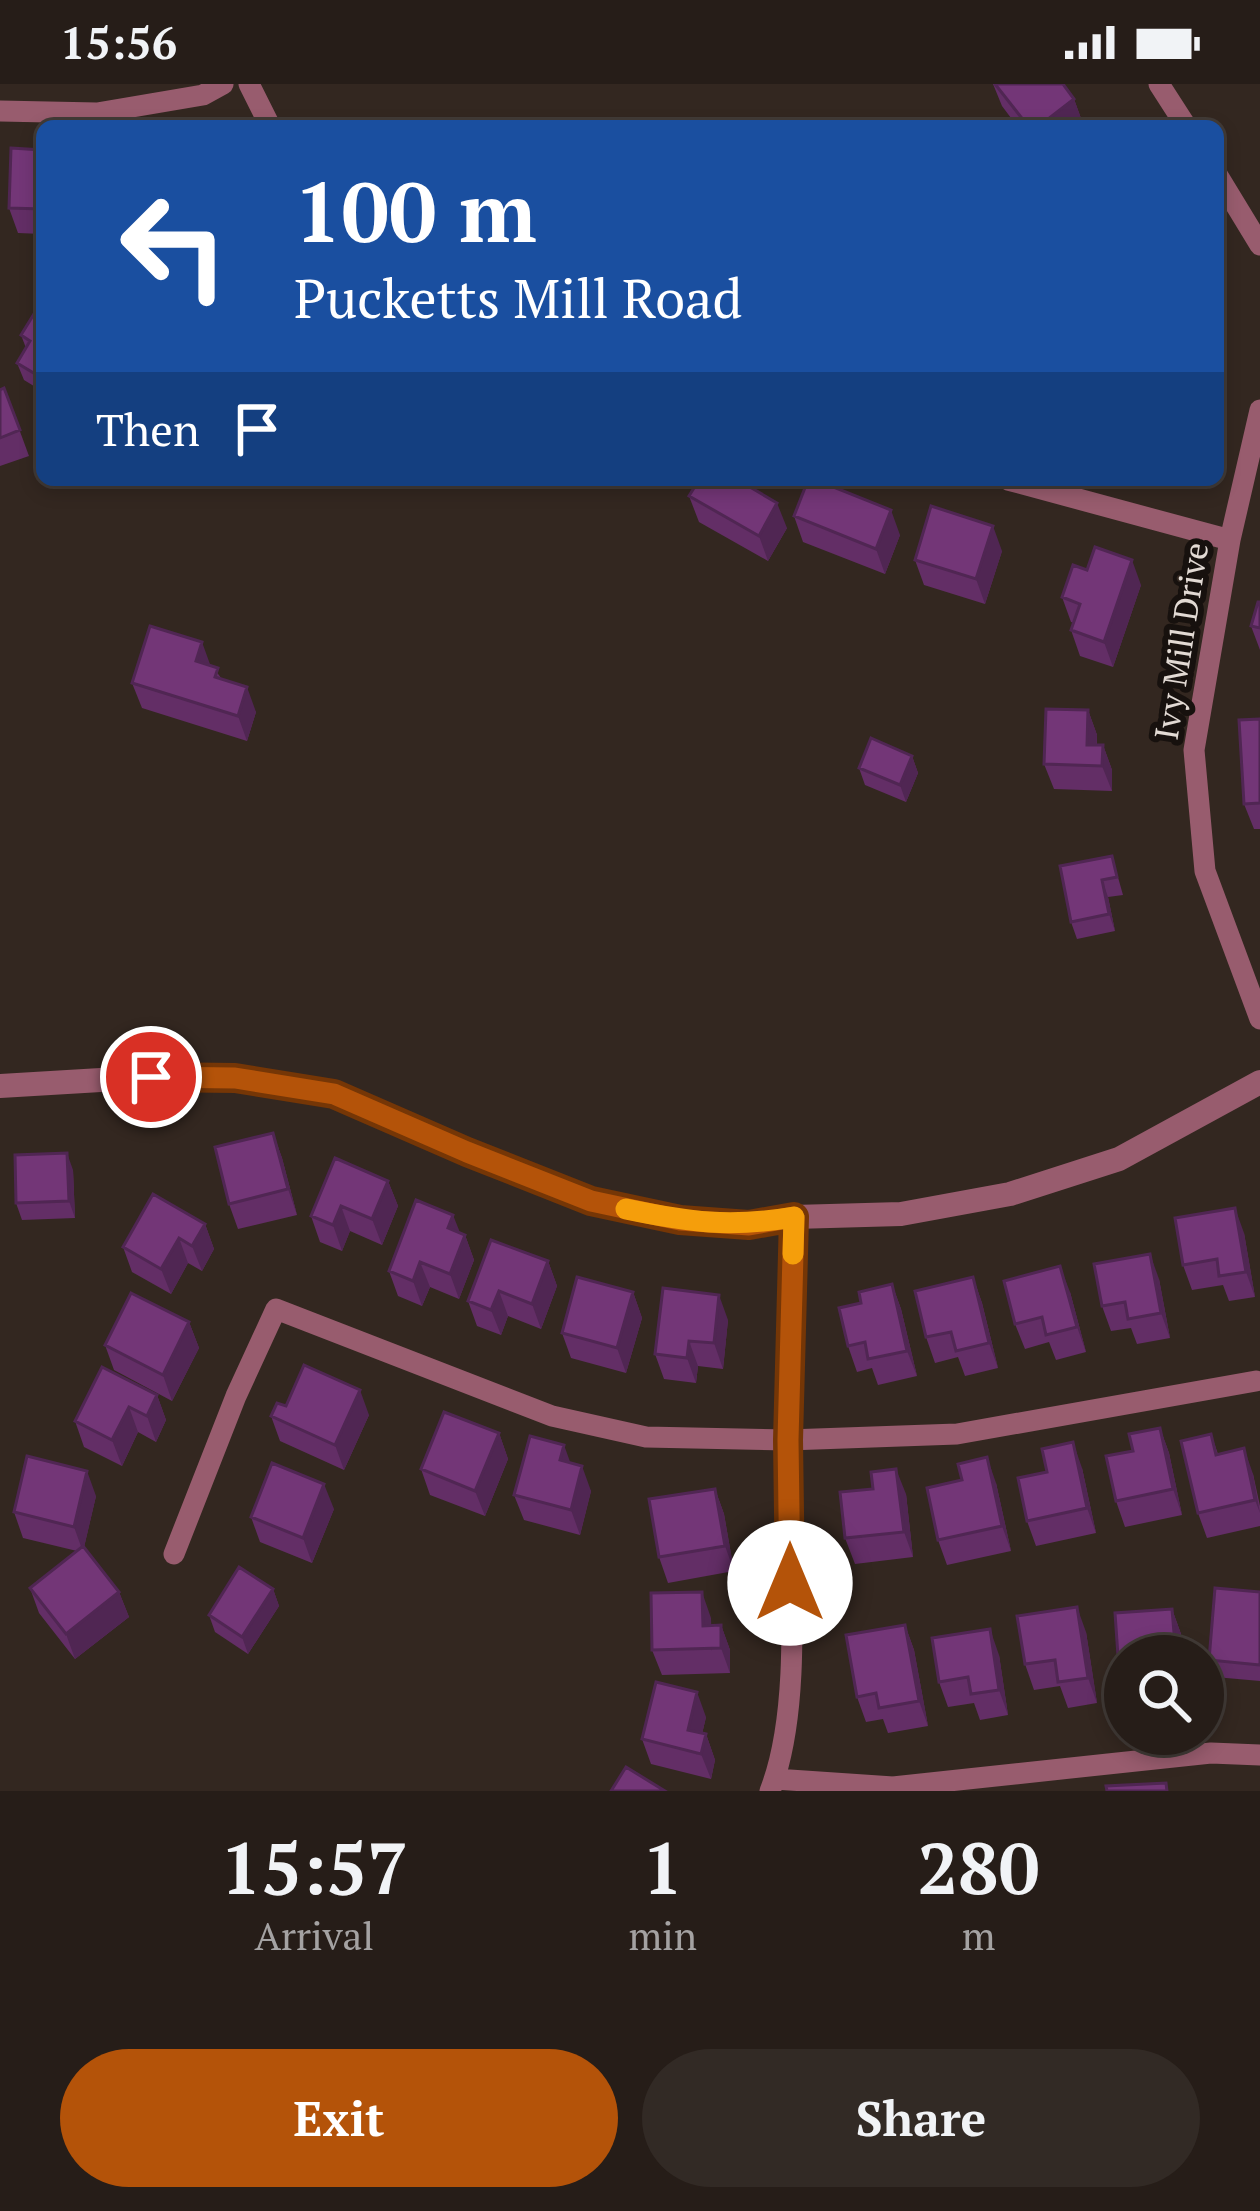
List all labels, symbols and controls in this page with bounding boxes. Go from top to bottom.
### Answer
text: 15:56 [60,12,177,72]
text: 100 m [294,155,537,266]
icon: left [96,168,252,324]
text: Pucketts Mill Road [294,262,742,333]
icon: arrive [224,396,290,462]
text: Then [96,399,200,459]
street label: Ivy Mill Drive [1144,539,1217,743]
pin [100,1026,202,1128]
icon: arrive [118,1044,184,1110]
position arrow [727,1520,853,1646]
map controls [1104,1635,1224,1755]
button: search [1104,1635,1224,1755]
text: 15:57 [220,1819,408,1915]
text: 1 [642,1819,683,1915]
text: 280 [917,1819,1039,1915]
text: Arrival [254,1909,374,1961]
text: min [628,1909,697,1961]
text: m [962,1909,995,1961]
button: Exit [60,2049,618,2187]
button: Share [642,2049,1200,2187]

